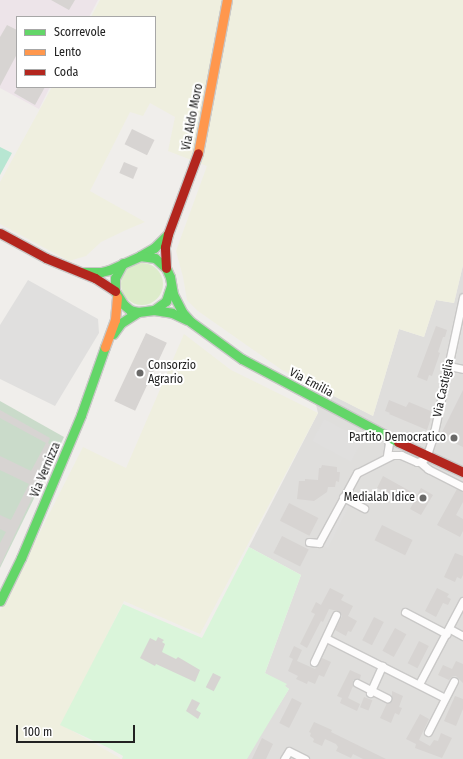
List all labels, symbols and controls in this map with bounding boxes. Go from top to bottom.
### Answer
legend [16,16,156,88]
text: Scorrevole [54,25,106,39]
text: Lento [54,45,81,59]
text: Coda [54,65,78,79]
street label: Via Aldo Moro [179,82,207,152]
street label: Via Castiglia [431,357,457,419]
place label: Consorzio Agrario [148,359,196,387]
street label: Via Emilia [287,365,335,401]
marker: Consorzio Agrario [135,368,145,378]
place label: Partito Democratico [349,431,446,445]
marker: Partito Democratico [449,433,459,443]
street label: Via Vernizza [28,440,64,500]
place label: Medialab Idice [344,491,415,505]
marker: Medialab Idice [418,493,428,503]
scale bar [18,717,137,743]
text: 100 m [23,725,52,739]

